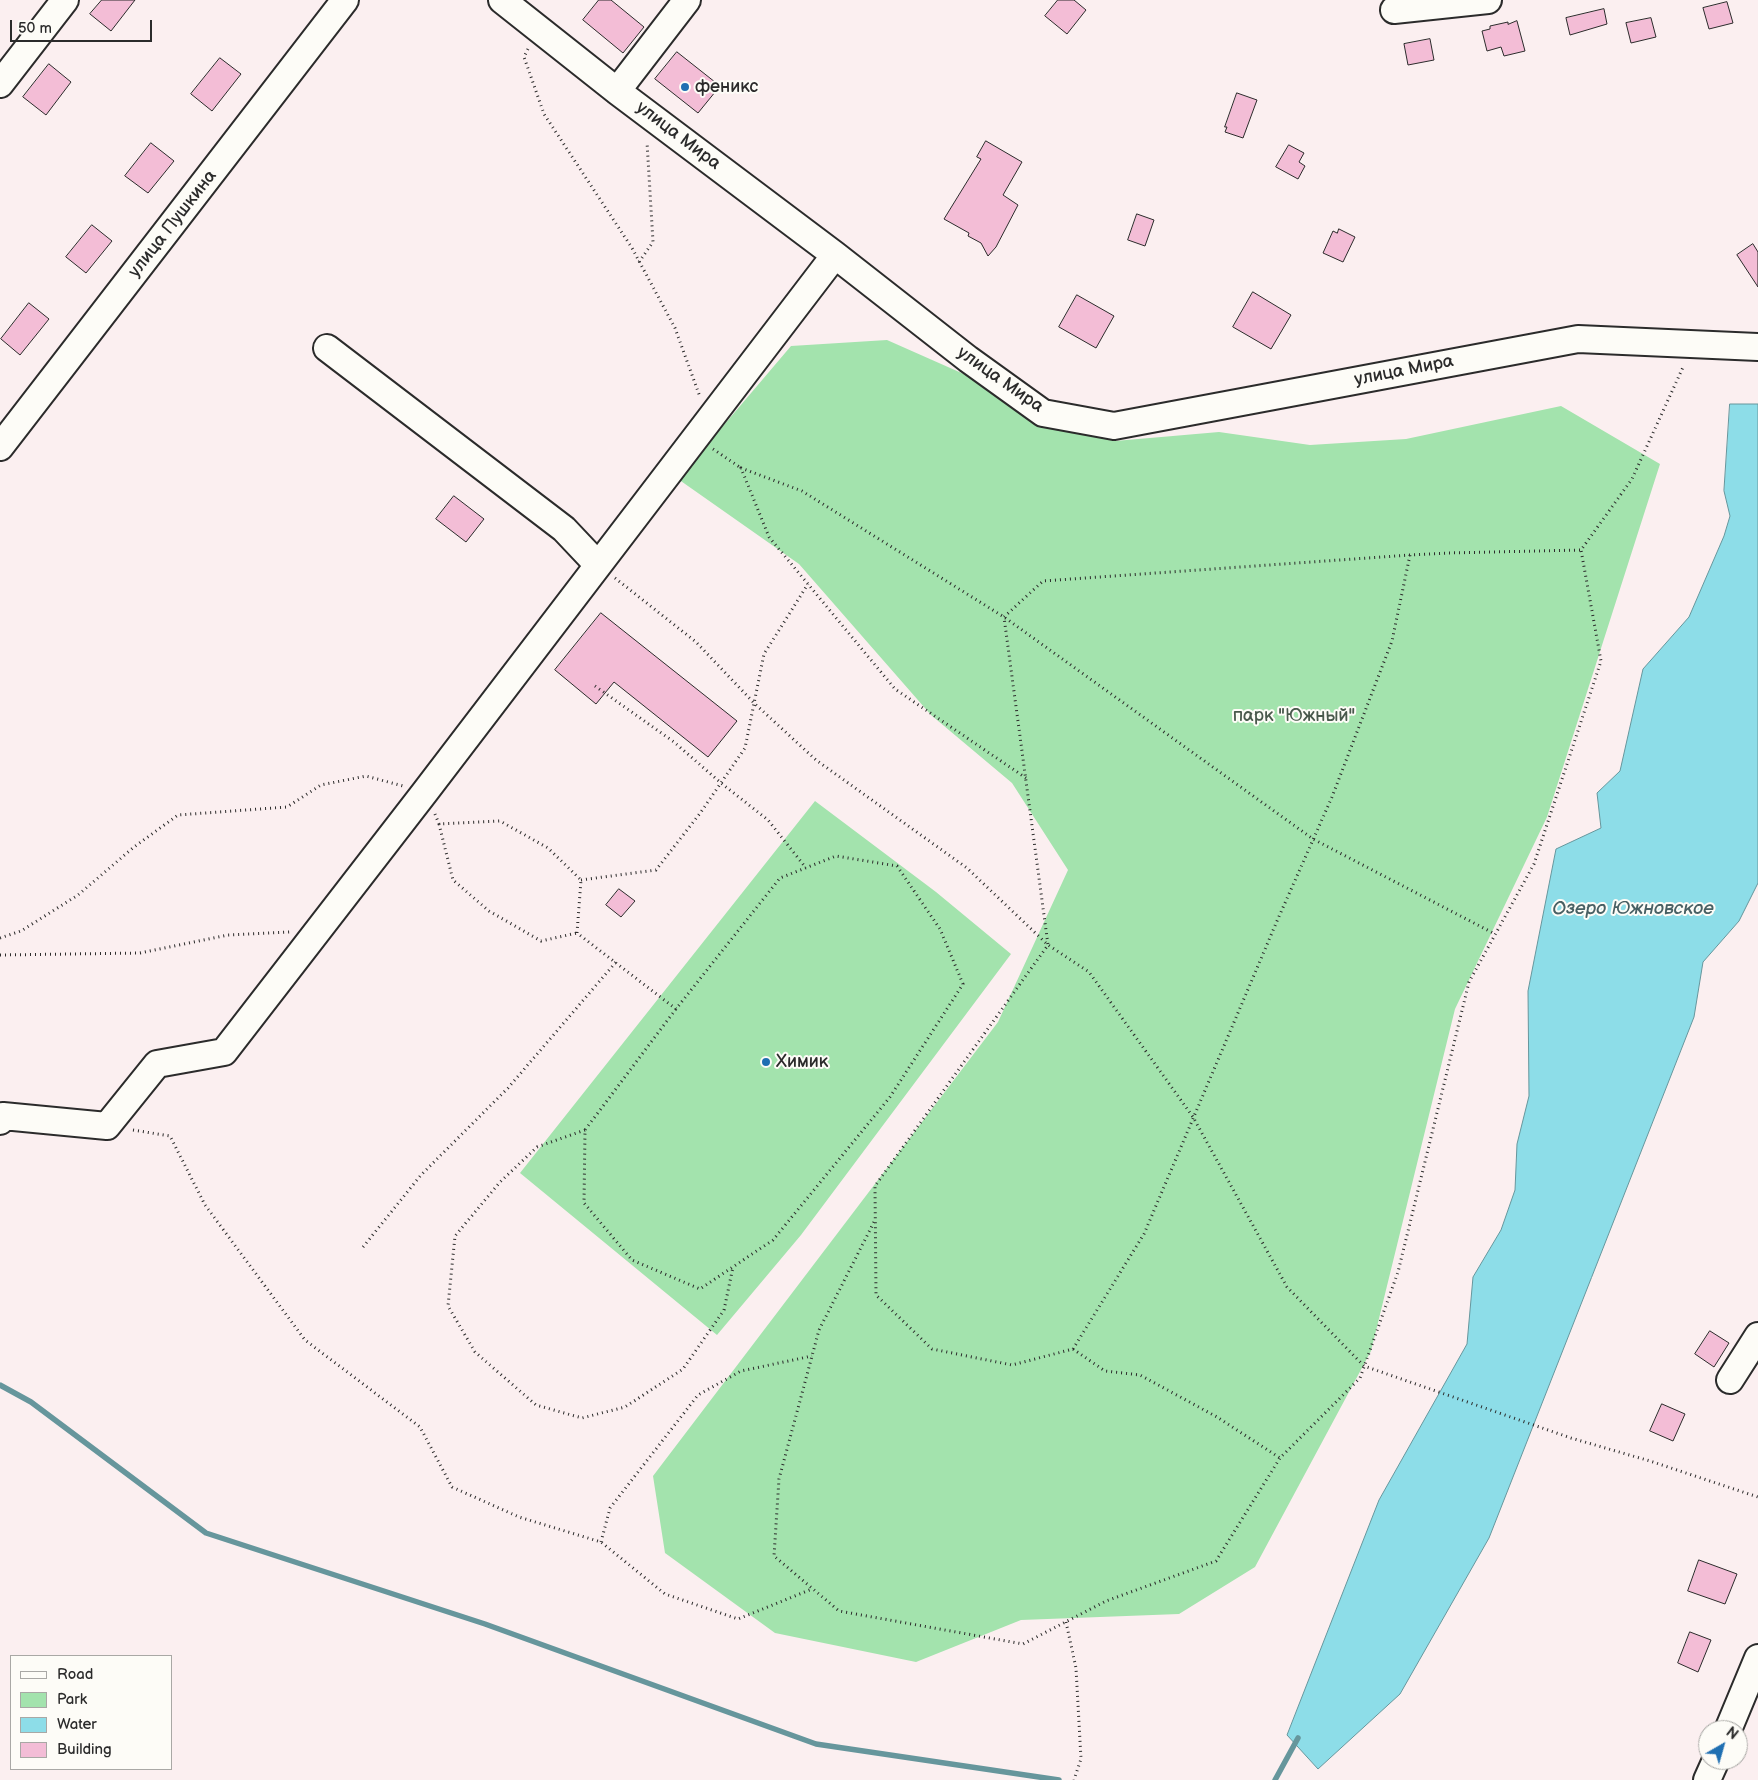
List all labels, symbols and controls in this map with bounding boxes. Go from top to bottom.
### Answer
scale bar [12,10,155,42]
text: 50 m [18,19,52,38]
place label: феникс [695,76,758,98]
marker: феникс [679,81,691,93]
street label: улица Мира [631,97,725,175]
street label: улица Пушкина [124,166,222,282]
street label: улица Мира [953,342,1047,418]
street label: улица Мира [1353,351,1455,391]
park label: парк "Южный" [1233,705,1355,727]
water label: Озеро Южновское [1552,898,1714,920]
place label: Химик [776,1051,828,1073]
marker: Химик [760,1056,772,1068]
legend [10,1655,172,1770]
text: Road [57,1665,93,1684]
text: Park [57,1690,87,1709]
text: Water [57,1715,97,1734]
north arrow [1698,1720,1748,1770]
text: N [1723,1724,1741,1744]
text: Building [57,1740,112,1759]

